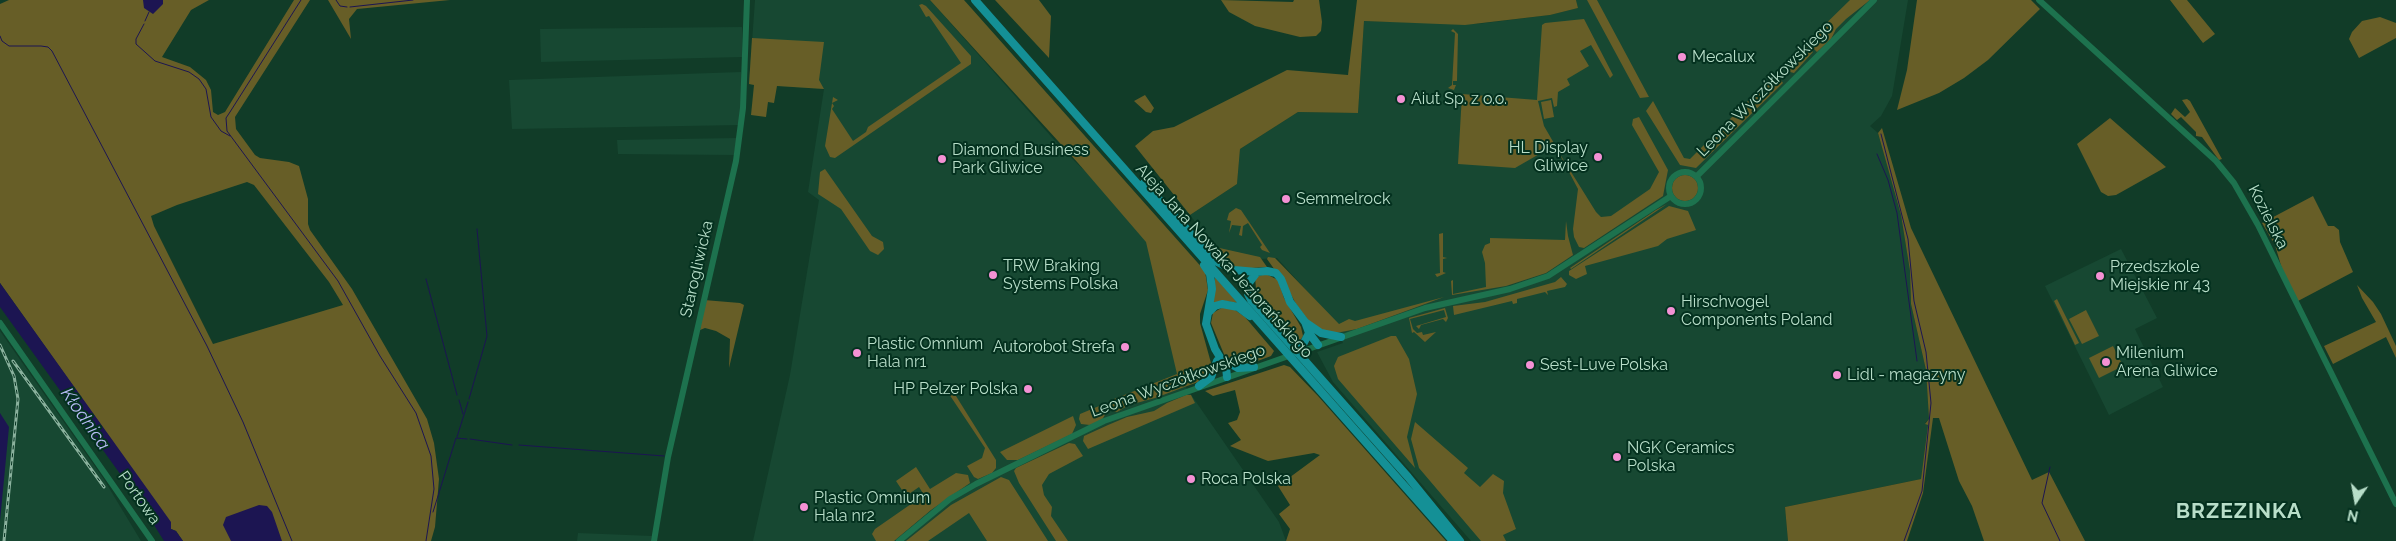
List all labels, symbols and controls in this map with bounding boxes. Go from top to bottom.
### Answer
street label: Leona Wyczółkowskiego [1693,17,1837,161]
place label: Mecalux [1692,47,1755,67]
marker: Mecalux [1676,51,1688,63]
place label: Aiut Sp. z o.o. [1411,89,1507,109]
marker: Aiut Sp. z o.o. [1395,93,1407,105]
place label: HL Display Gliwice [1509,138,1588,176]
place label: Diamond Business Park Gliwice [952,140,1089,178]
marker: HL Display Gliwice [1592,151,1604,163]
marker: Diamond Business Park Gliwice [936,153,948,165]
street label: Aleja Jana Nowaka-Jeziorańskiego [1131,160,1317,362]
street label: Kozielska [2244,182,2292,252]
place label: Semmelrock [1296,189,1390,209]
marker: Semmelrock [1280,193,1292,205]
street label: Starogliwicka [677,219,717,319]
place label: TRW Braking Systems Polska [1003,256,1118,294]
place label: Przedszkole Miejskie nr 43 [2110,257,2210,295]
marker: TRW Braking Systems Polska [987,269,999,281]
marker: Przedszkole Miejskie nr 43 [2094,270,2106,282]
place label: Hirschvogel Components Poland [1681,292,1832,330]
marker: Hirschvogel Components Poland [1665,305,1677,317]
place label: Plastic Omnium Hala nr1 [867,334,983,372]
place label: Autorobot Strefa [993,337,1115,357]
street label: Leona Wyczółkowskiego [1088,340,1268,422]
marker: Autorobot Strefa [1119,341,1131,353]
place label: Milenium Arena Gliwice [2116,343,2218,381]
marker: Plastic Omnium Hala nr1 [851,347,863,359]
place label: Sest-Luve Polska [1540,355,1668,375]
marker: Milenium Arena Gliwice [2100,356,2112,368]
marker: Sest-Luve Polska [1524,359,1536,371]
place label: Lidl - magazyny [1847,365,1965,385]
marker: Lidl - magazyny [1831,369,1843,381]
place label: HP Pelzer Polska [893,379,1018,399]
marker: HP Pelzer Polska [1022,383,1034,395]
water label: Kłodnica [56,384,114,454]
place label: NGK Ceramics Polska [1627,438,1735,476]
marker: NGK Ceramics Polska [1611,451,1623,463]
street label: Portowa [114,468,164,528]
place label: Roca Polska [1201,469,1291,489]
marker: Roca Polska [1185,473,1197,485]
north arrow [2331,476,2381,526]
place label: Plastic Omnium Hala nr2 [814,488,930,526]
district label: BRZEZINKA [2175,499,2303,525]
marker: Plastic Omnium Hala nr2 [798,501,810,513]
text: N [2346,507,2360,525]

